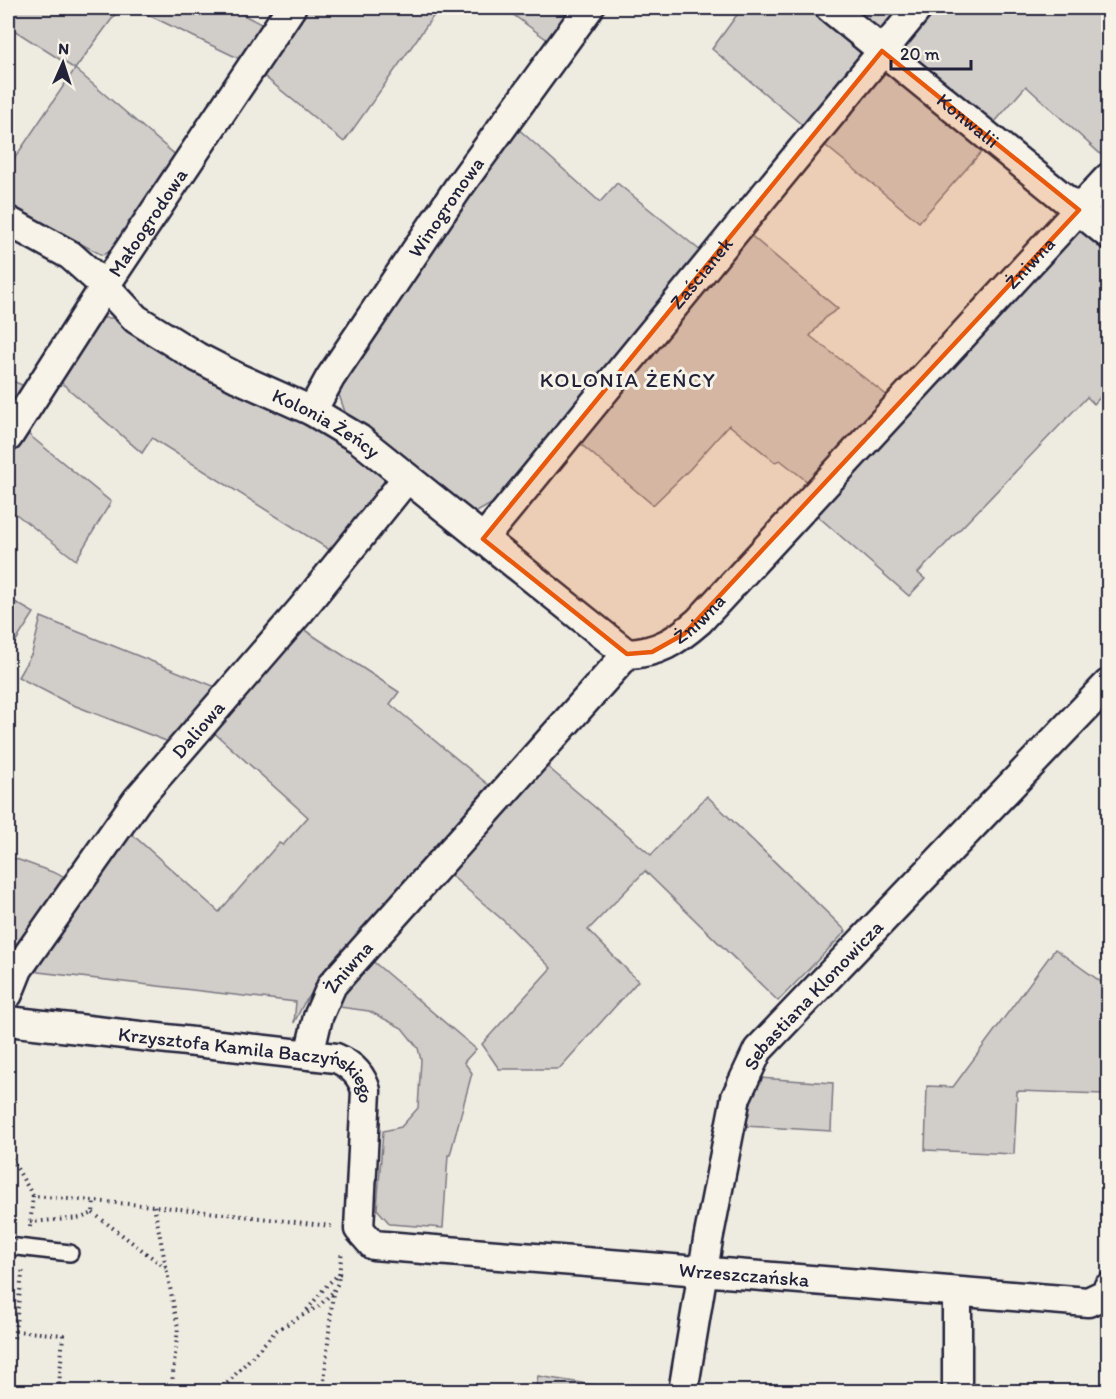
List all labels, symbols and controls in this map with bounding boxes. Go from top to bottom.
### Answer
north arrow [33,33,93,93]
scale bar [891,33,970,71]
text: N [58,39,70,58]
text: 20 m [900,43,940,65]
street label: Konwalii [932,88,1004,153]
street label: Winogronowa [403,152,489,262]
street label: Małoogrodowa [103,163,193,281]
street label: Zaścianek [664,231,738,314]
street label: Żniwna [1000,232,1060,294]
district label: KOLONIA ŻEŃCY [540,367,716,392]
street label: Kolonia Żeńcy [269,383,386,464]
street label: Żniwna [669,589,730,649]
street label: Daliowa [166,695,230,763]
street label: Sebastiana Klonowicza [738,914,888,1074]
street label: Żniwna [318,936,378,996]
street label: Krzysztofa Kamila Baczyńskiego [117,1022,378,1104]
street label: Wrzeszczańska [678,1257,811,1292]

